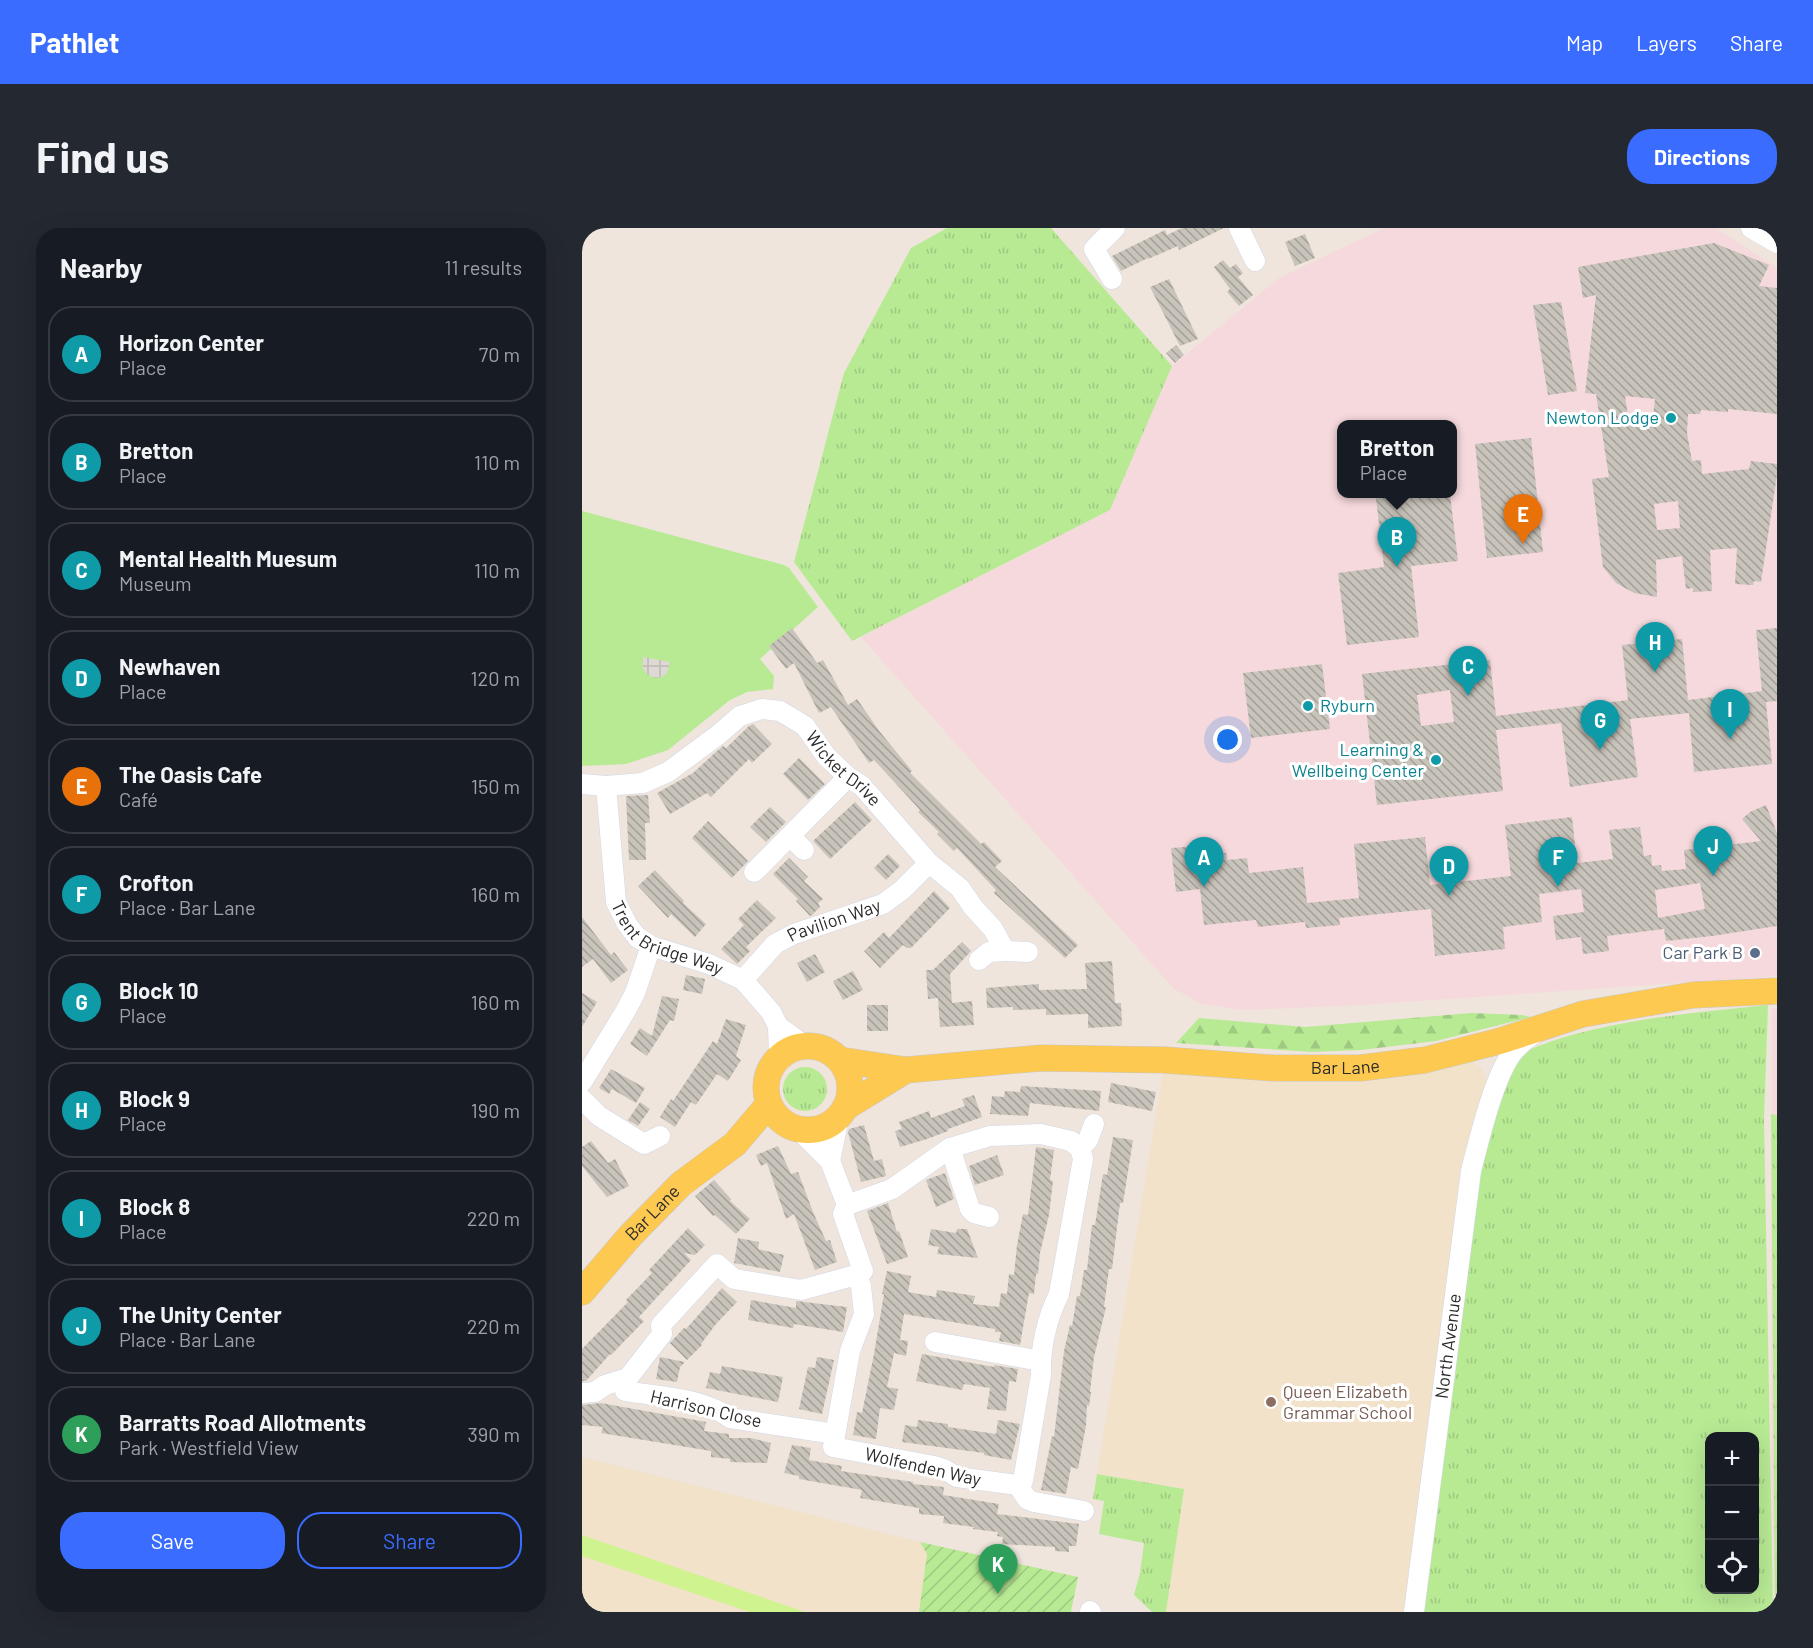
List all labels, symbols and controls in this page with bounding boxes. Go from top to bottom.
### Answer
text: Pathlet [30,25,119,59]
text: Map [1566,30,1603,55]
text: Layers [1636,30,1697,55]
text: Share [1730,30,1783,55]
button: Directions [1627,129,1777,184]
text: Find us [36,131,169,181]
text: Nearby [60,252,142,283]
text: 11 results [444,255,522,279]
text: Horizon Center [119,329,264,355]
text: A [75,342,88,366]
text: 70 m [479,342,520,366]
text: Place [119,355,167,379]
place label: Newton Lodge [1546,406,1659,428]
marker: Newton Lodge [1664,411,1678,425]
popup [1337,420,1457,498]
text: Bretton [1360,434,1434,460]
text: Bretton [119,437,193,463]
text: B [75,450,88,474]
text: 110 m [474,450,520,474]
text: Place [1360,460,1407,484]
text: Place [119,463,167,487]
pin: E [1504,494,1542,544]
pin: B [1378,518,1416,567]
text: Mental Health Muesum [119,545,337,571]
text: C [75,558,88,582]
text: 110 m [474,558,520,582]
text: Museum [119,571,192,595]
pin: H [1636,622,1674,672]
pin: C [1448,646,1488,696]
text: Newhaven [119,653,220,679]
text: D [75,666,88,690]
text: 120 m [470,666,520,690]
text: Place [119,679,167,703]
pin: I [1710,690,1750,739]
place label: Ryburn [1320,694,1375,716]
marker: Ryburn [1301,699,1315,713]
pin: G [1580,700,1620,750]
your location [1213,725,1242,754]
street label: Wicket Drive [802,726,886,810]
place label: Learning & Wellbeing Center [1292,738,1424,781]
marker: Learning & Wellbeing Center [1429,753,1443,767]
text: The Oasis Cafe [119,761,262,787]
text: E [76,774,87,798]
text: 150 m [471,774,520,798]
text: Café [119,787,158,811]
pin: J [1694,826,1732,876]
pin: A [1184,838,1224,887]
pin: F [1538,838,1578,887]
pin: D [1430,846,1468,896]
text: Crofton [119,869,193,895]
text: F [76,882,87,906]
text: 160 m [471,882,520,906]
street label: Pavilion Way [783,894,883,946]
text: Place · Bar Lane [119,895,256,919]
street label: Trent Bridge Way [607,897,727,979]
place label: Car Park B [1663,941,1743,963]
marker: Car Park B [1748,946,1762,960]
text: Block 10 [119,977,199,1003]
text: G [75,990,88,1014]
text: 160 m [471,990,520,1014]
text: Place [119,1003,167,1027]
street label: Bar Lane [1311,1054,1381,1078]
text: Block 9 [119,1085,190,1111]
text: H [75,1098,88,1122]
text: 190 m [471,1098,520,1122]
text: Place [119,1111,167,1135]
street label: Bar Lane [620,1180,684,1245]
text: Block 8 [119,1193,190,1219]
text: I [79,1206,84,1230]
text: 220 m [467,1206,520,1230]
text: Place [119,1219,167,1243]
street label: North Avenue [1430,1292,1465,1400]
text: The Unity Center [119,1301,282,1327]
text: J [76,1314,87,1338]
text: 220 m [467,1314,520,1338]
text: Place · Bar Lane [119,1327,256,1351]
place label: Queen Elizabeth Grammar School [1283,1380,1412,1423]
street label: Harrison Close [648,1385,764,1432]
marker: Queen Elizabeth Grammar School [1264,1395,1278,1409]
text: Barratts Road Allotments [119,1409,366,1435]
text: K [75,1422,88,1446]
text: 390 m [467,1422,520,1446]
map controls [1705,1432,1759,1594]
button: + [1705,1432,1759,1486]
text: Park · Westfield View [119,1435,299,1459]
street label: Wolfenden Way [863,1442,984,1490]
button: − [1705,1486,1759,1540]
button: Save [60,1512,285,1569]
button: Share [297,1512,522,1569]
button: locate [1705,1540,1759,1594]
pin: K [978,1544,1018,1594]

